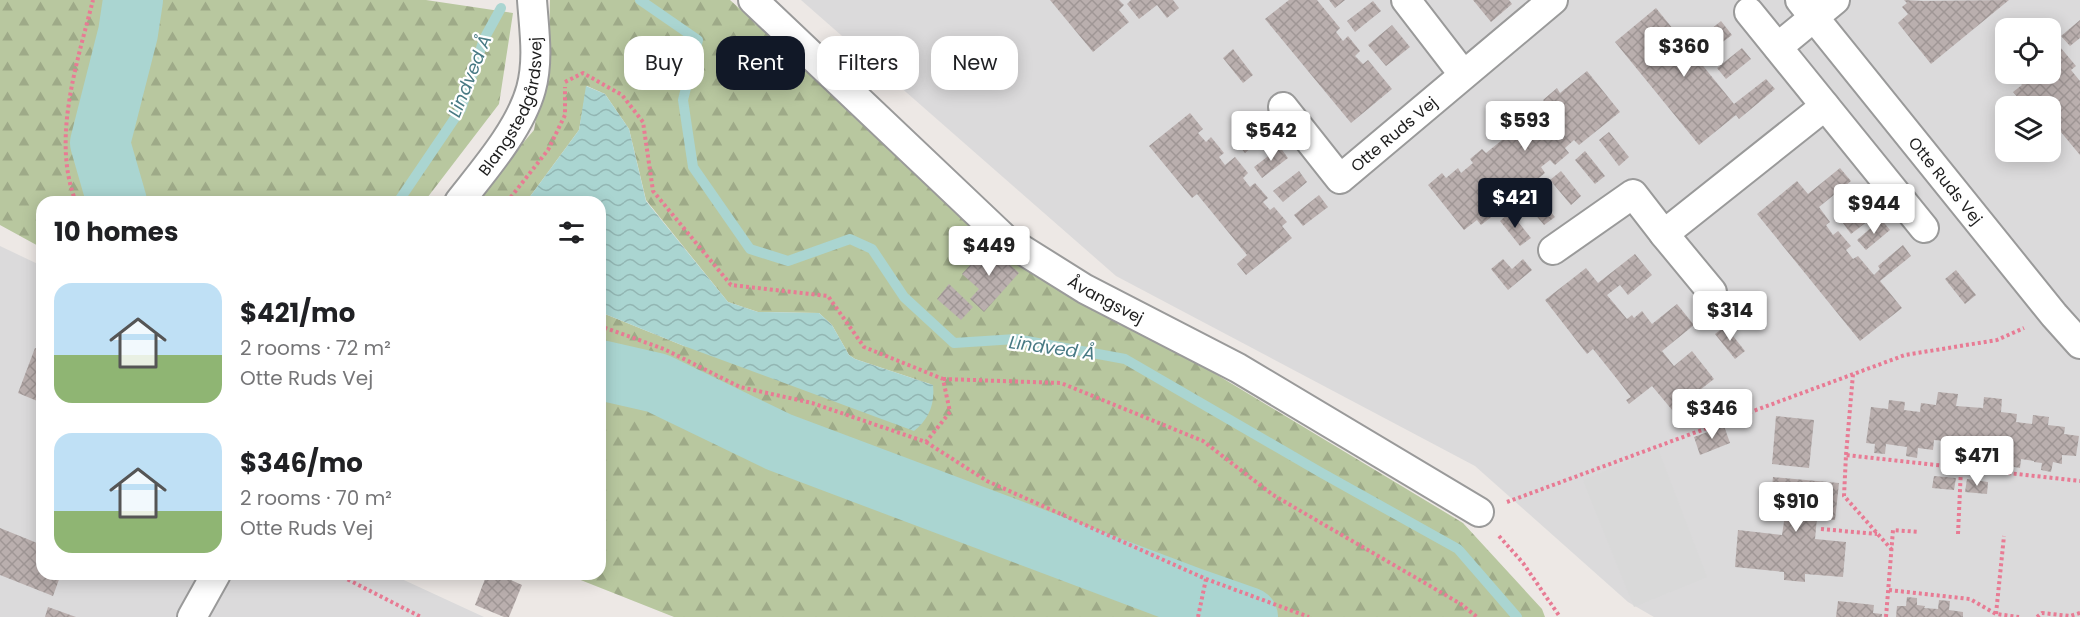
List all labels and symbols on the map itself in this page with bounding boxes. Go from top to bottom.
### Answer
pin: $360 [1648,27,1720,78]
water label: Lindved Å [442,31,497,121]
street label: Blangstedgårdsvej [473,36,547,181]
street label: Otte Ruds Vej [1346,91,1442,177]
pin: $593 [1489,101,1561,152]
pin: $542 [1235,111,1307,162]
street label: Otte Ruds Vej [1903,132,1988,230]
pin: $421 [1479,178,1551,229]
pin: $944 [1838,184,1910,235]
pin: $449 [953,226,1025,277]
street label: Åvangsvej [1063,270,1148,329]
pin: $314 [1694,291,1766,342]
water label: Lindved Å [1007,329,1097,366]
pin: $346 [1676,389,1748,440]
pin: $471 [1941,436,2013,487]
pin: $910 [1760,482,1832,533]

